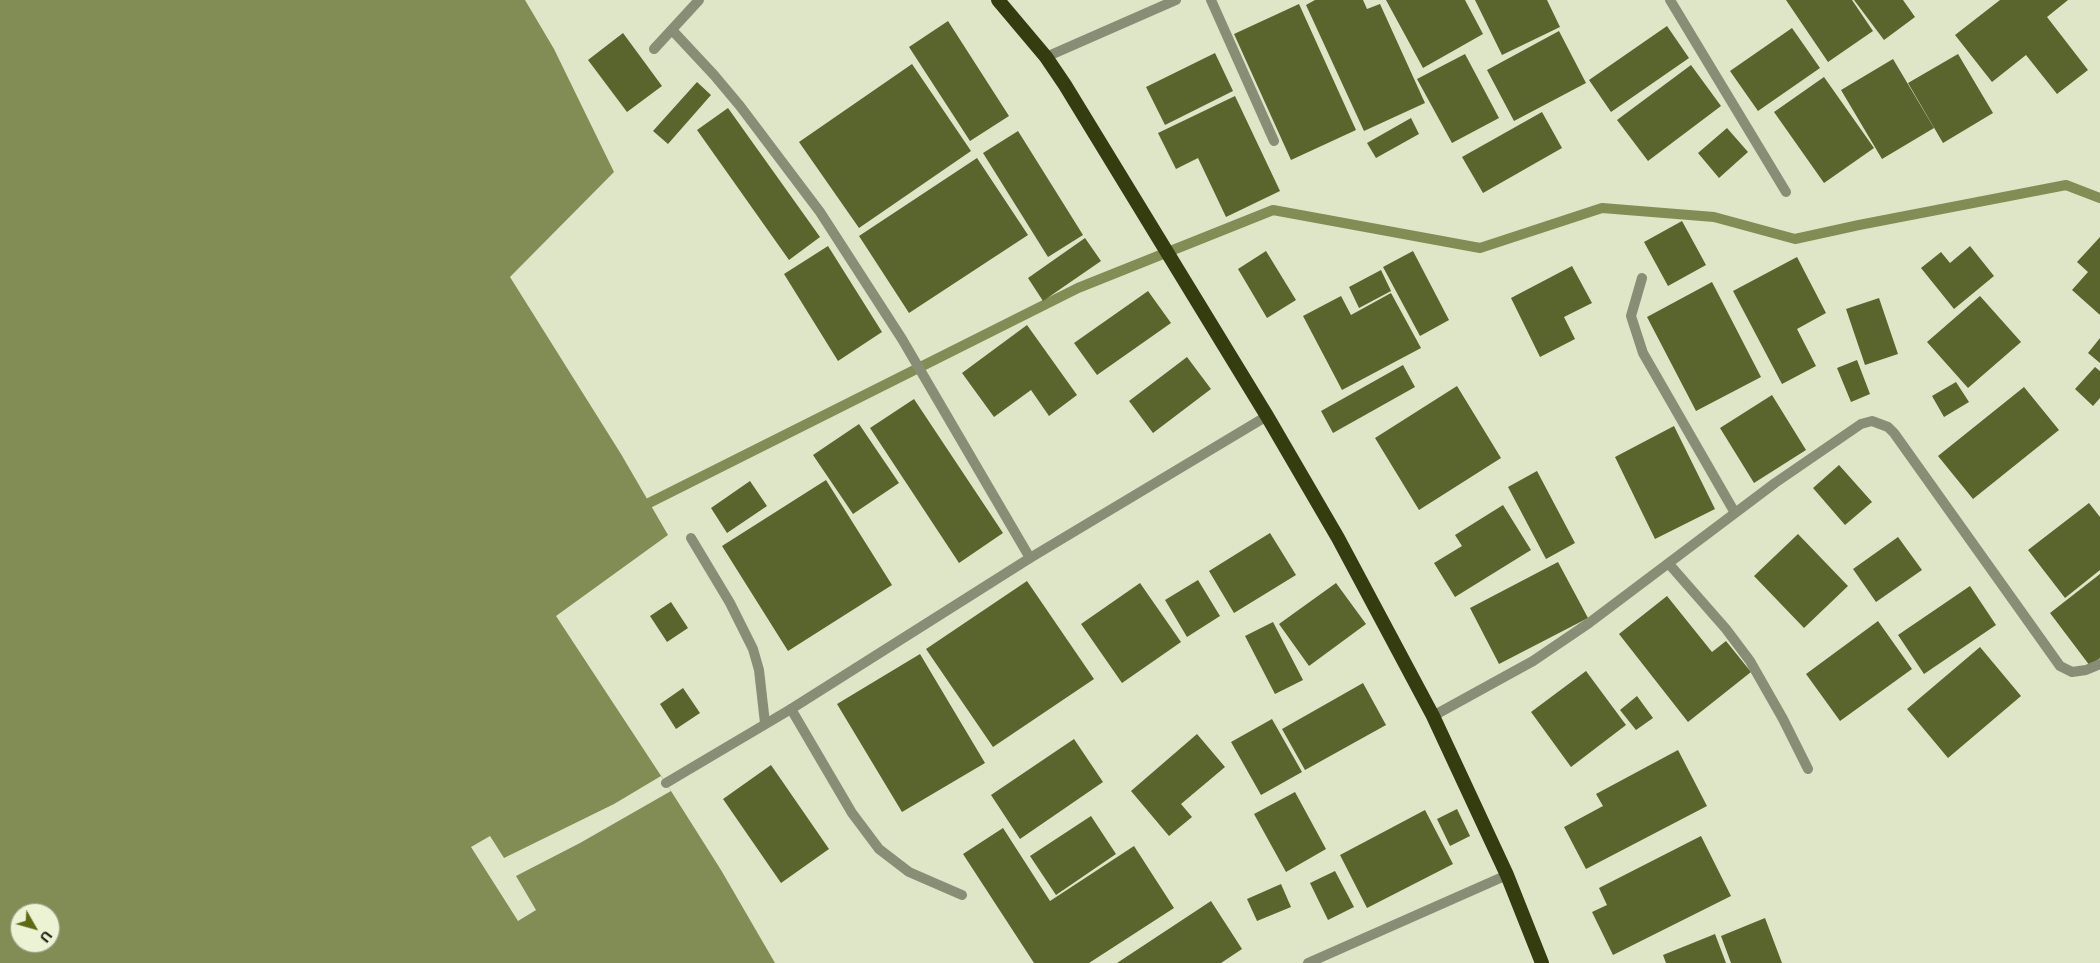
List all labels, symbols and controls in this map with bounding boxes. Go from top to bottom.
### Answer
north arrow [10,903,60,953]
text: U [37,928,56,946]

